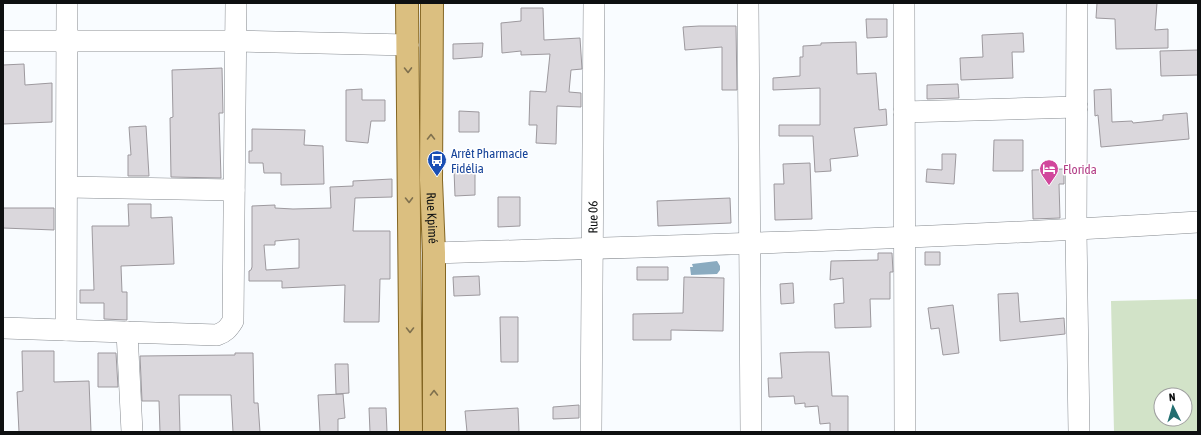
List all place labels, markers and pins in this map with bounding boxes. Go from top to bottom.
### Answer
place label: Arrêt Pharmacie Fidélia [451,146,528,176]
bus stop icon: Arrêt Pharmacie Fidélia [426,149,448,177]
hotel icon: Florida [1038,158,1060,186]
place label: Florida [1063,162,1097,177]

